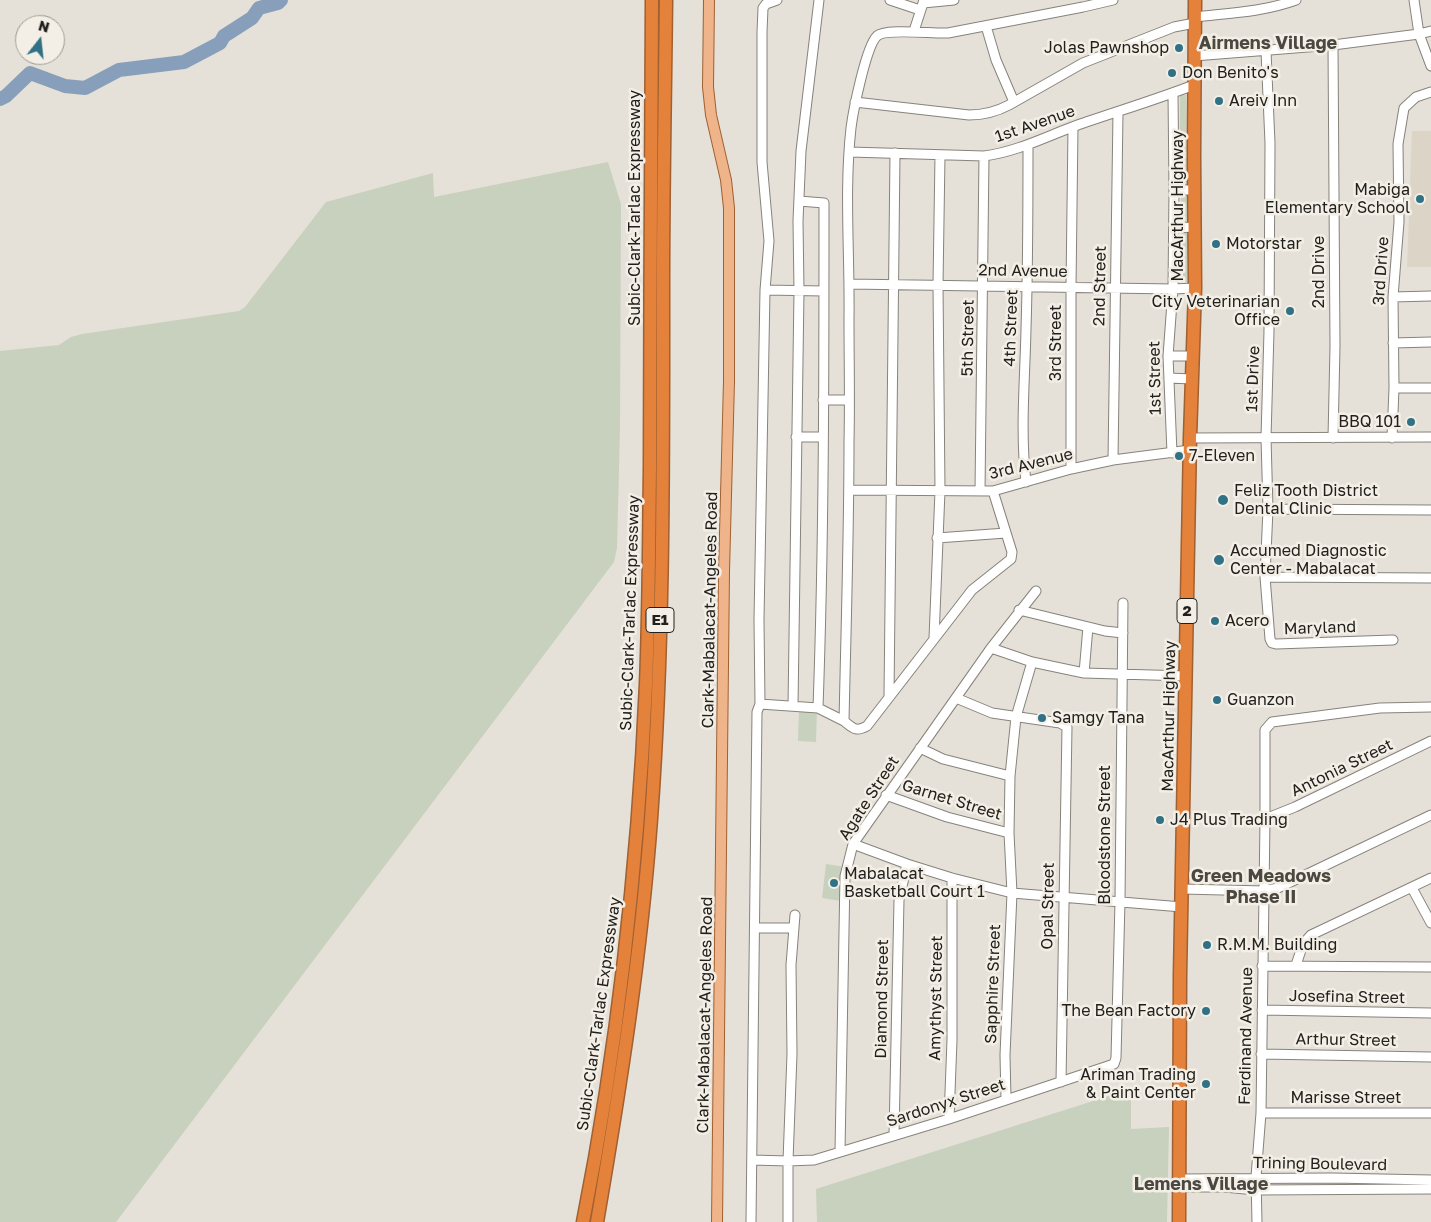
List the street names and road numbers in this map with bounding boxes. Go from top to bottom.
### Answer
street label: Subic-Clark-Tarlac Expressway [625,90,645,326]
street label: 1st Avenue [993,101,1077,147]
street label: MacArthur Highway [1168,130,1188,282]
street label: 2nd Drive [1309,236,1329,308]
street label: 3rd Drive [1369,236,1393,306]
street label: 2nd Street [1090,246,1110,326]
street label: 2nd Avenue [978,261,1068,281]
street label: 4th Street [1000,289,1022,367]
street label: 5th Street [958,299,978,377]
street label: 3rd Street [1046,305,1066,381]
street label: 1st Street [1145,341,1165,415]
street label: 1st Drive [1242,346,1264,412]
street label: 3rd Avenue [987,444,1075,484]
street label: Clark-Mabalacat-Angeles Road [698,491,722,729]
street label: Subic-Clark-Tarlac Expressway [616,495,644,731]
road number: 2 [1177,598,1197,624]
road number: E1 [646,608,674,632]
street label: Maryland [1284,617,1356,639]
street label: MacArthur Highway [1158,640,1180,792]
street label: Antonia Street [1288,735,1396,801]
street label: Agate Street [835,752,903,844]
street label: Bloodstone Street [1095,765,1115,905]
street label: Garnet Street [900,776,1004,824]
street label: Opal Street [1038,862,1058,950]
street label: Subic-Clark-Tarlac Expressway [573,896,625,1132]
street label: Clark-Mabalacat-Angeles Road [693,896,717,1134]
street label: Sapphire Street [981,924,1005,1044]
street label: Amythyst Street [925,935,947,1061]
street label: Diamond Street [871,939,893,1059]
street label: Ferdinand Avenue [1235,967,1257,1105]
street label: Josefina Street [1289,986,1405,1008]
street label: Arthur Street [1295,1030,1397,1050]
street label: Sardonyx Street [884,1075,1008,1131]
street label: Marisse Street [1291,1088,1401,1108]
street label: Trining Boulevard [1253,1153,1387,1175]

